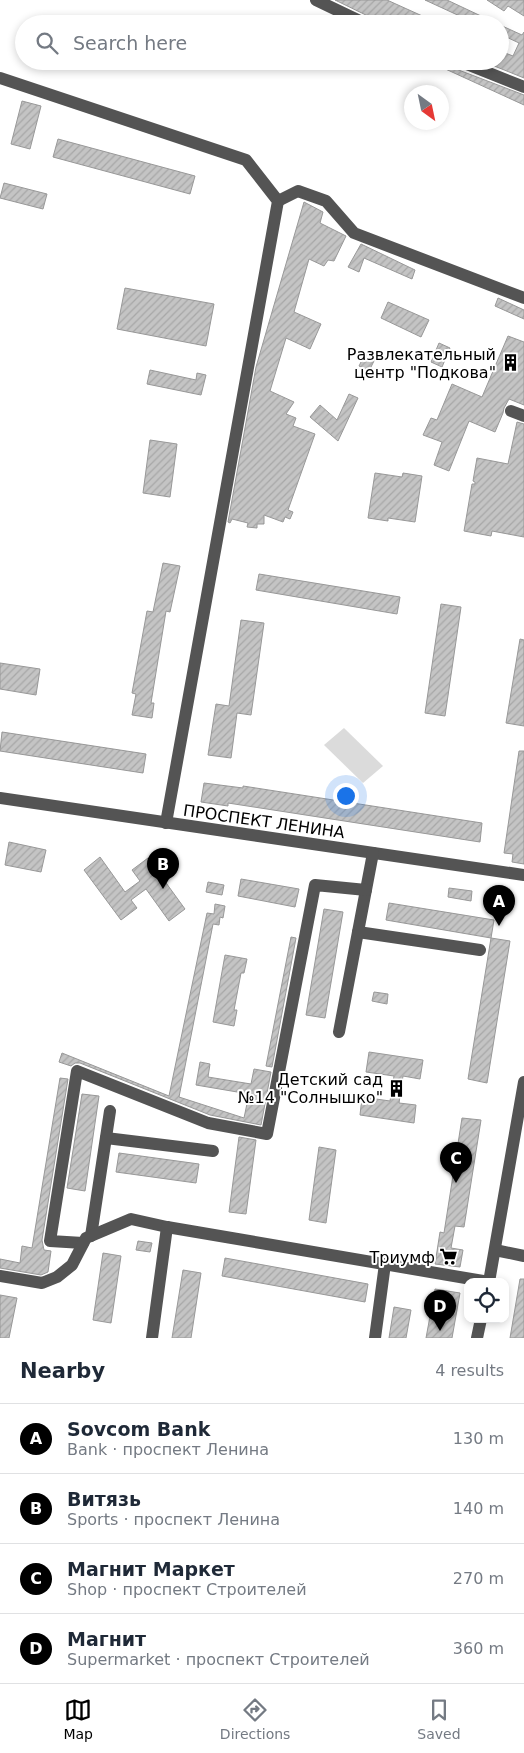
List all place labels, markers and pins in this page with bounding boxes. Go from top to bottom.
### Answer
place label: Развлекательный центр "Подкова" [347,345,496,382]
building icon: Развлекательный центр "Подкова" [500,353,520,373]
pin: B [147,848,179,889]
pin: A [483,885,515,926]
place label: Детский сад №14 "Солнышко" [238,1070,383,1107]
building icon: Детский сад №14 "Солнышко" [387,1078,407,1098]
pin: C [440,1142,472,1183]
supermarket icon: Триумф [439,1247,459,1267]
place label: Триумф [368,1248,435,1267]
pin: D [424,1290,456,1331]

